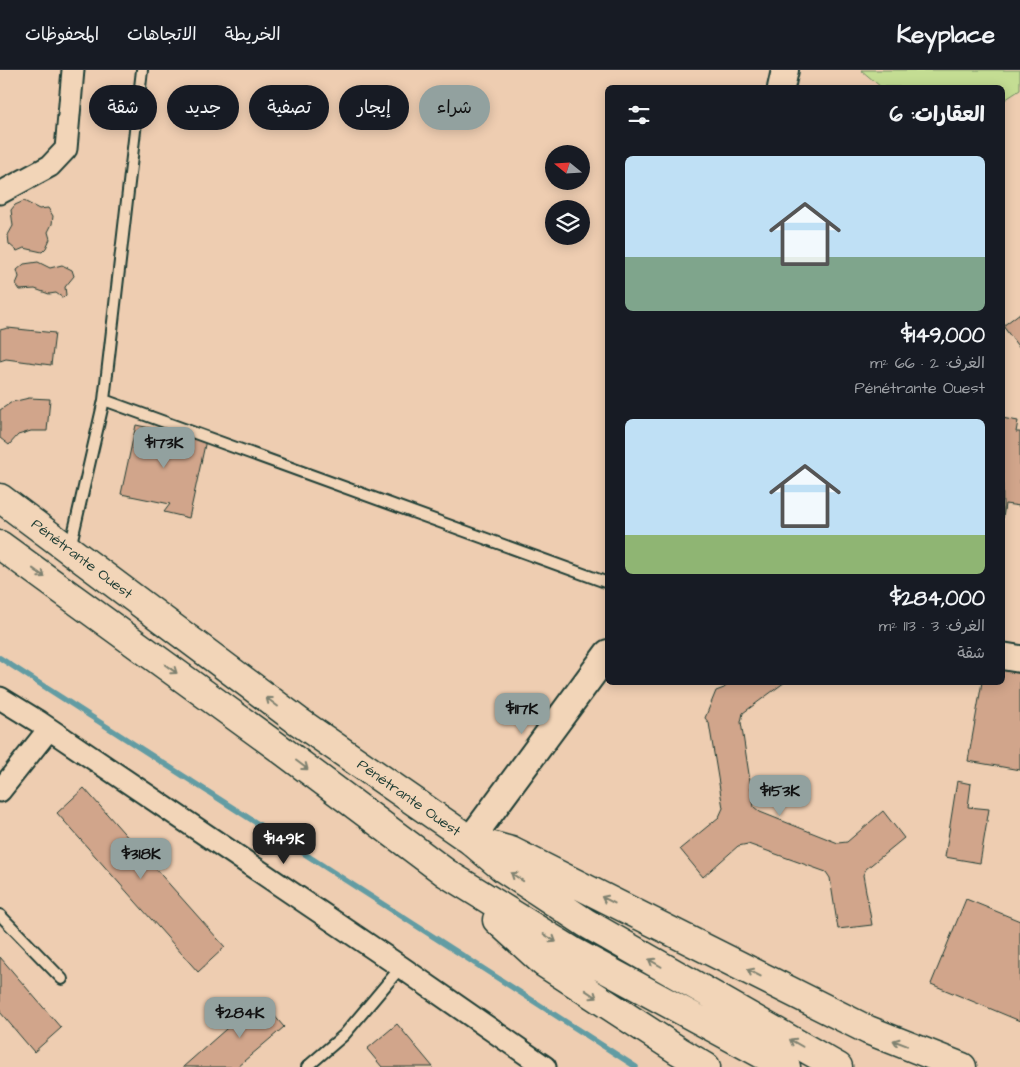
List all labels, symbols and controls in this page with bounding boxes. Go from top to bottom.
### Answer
text: Keyplace [897,18,995,52]
text: المحفوظات [25,22,99,47]
text: الاتجاهات [127,22,197,47]
text: الخريطة [225,22,281,47]
chip: شقة [89,85,157,130]
chip: جديد [167,85,239,130]
chip: تصفية [249,85,329,130]
chip: إيجار [339,85,409,130]
chip: شراء [419,85,490,130]
text: العقارات: 6 [890,100,985,129]
icon: filters [625,101,653,129]
north arrow [545,145,590,190]
map controls [545,145,590,245]
icon: home [760,189,850,279]
button: layers [545,200,590,245]
text: $149,000 [901,321,985,350]
text: الغرف: 2 · 66 m² [870,352,985,374]
text: Pénétrante Ouest [855,377,985,399]
pin: $173K [129,426,199,469]
text: $173K [145,432,183,454]
icon: home [760,451,850,541]
street label: Pénétrante Ouest [27,514,137,604]
one-way arrow [32,568,45,579]
text: $284,000 [890,584,985,613]
text: الغرف: 3 · 113 m² [879,615,985,637]
text: شقة [957,642,985,664]
one-way arrow [164,664,178,674]
pin: $117K [487,692,557,735]
one-way arrow [266,696,279,707]
text: $117K [506,698,538,720]
street label: Pénétrante Ouest [353,754,465,842]
one-way arrow [295,760,309,770]
pin: $153K [745,774,815,817]
text: $153K [760,780,800,802]
pin: $149K [249,822,319,865]
text: $149K [264,828,304,850]
pin: $318K [106,838,176,880]
text: $318K [121,843,161,865]
one-way arrow [510,872,524,882]
one-way arrow [601,895,616,905]
one-way arrow [543,932,557,943]
one-way arrow [648,957,662,967]
one-way arrow [746,968,761,978]
one-way arrow [584,989,598,999]
pin: $284K [205,996,275,1039]
text: $284K [215,1002,265,1024]
one-way arrow [788,1038,803,1048]
one-way arrow [893,1038,908,1047]

